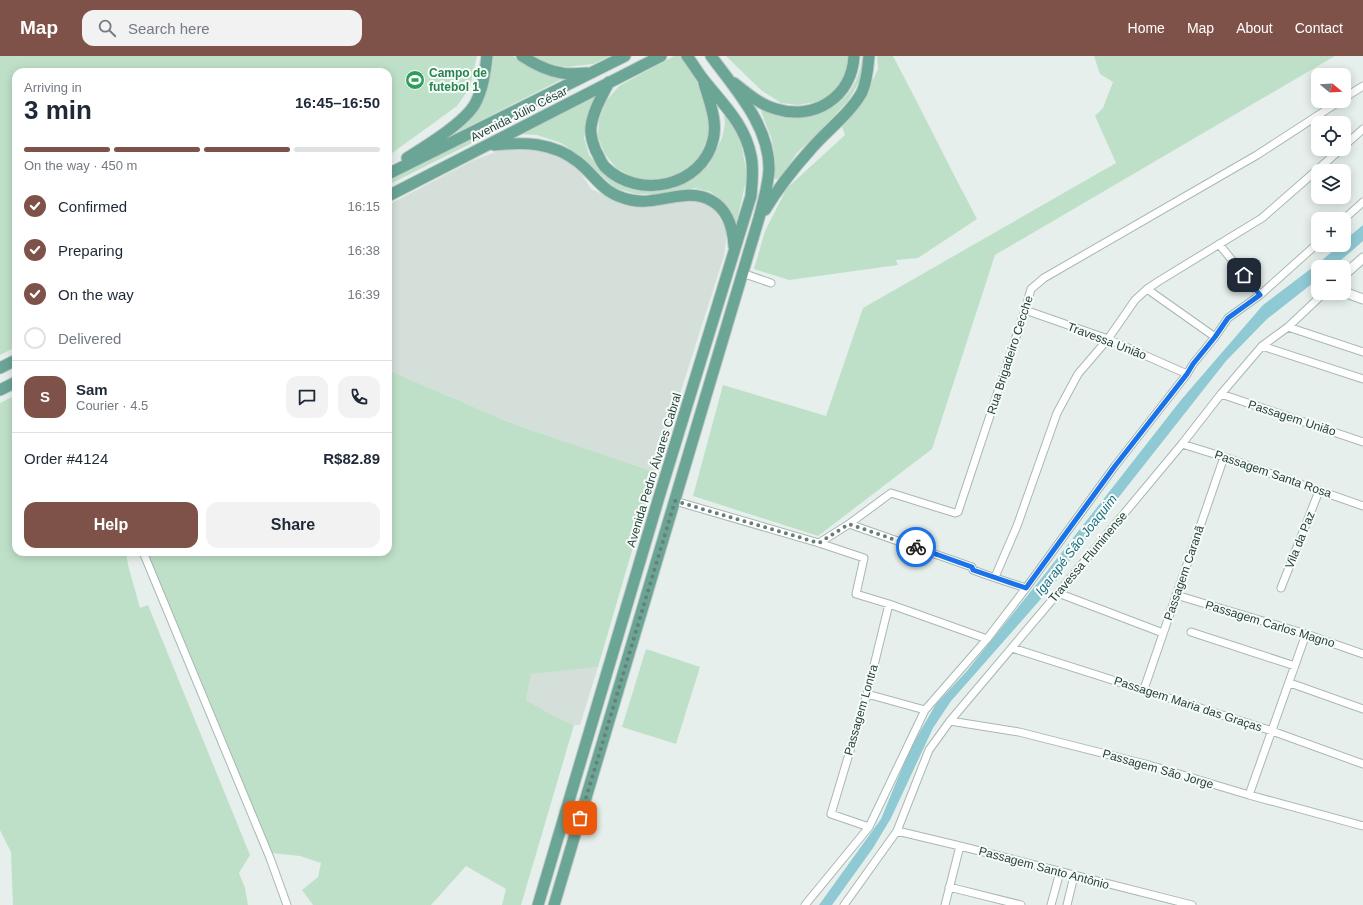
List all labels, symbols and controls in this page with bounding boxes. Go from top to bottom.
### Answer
search box [82,10,362,46]
text: Map [20,17,58,38]
icon: search [96,17,118,39]
text: Search here [128,20,210,37]
text: Home [1128,20,1165,36]
text: Map [1187,20,1214,36]
text: About [1236,20,1273,36]
text: Contact [1295,20,1343,36]
place label: Campo de futebol 1 [429,66,487,94]
north arrow [1311,68,1351,108]
map controls [1311,68,1351,300]
sports icon: Campo de futebol 1 [404,69,426,91]
text: Arriving in [24,80,82,95]
street label: Avenida Júlio César [468,84,570,144]
text: 16:45–16:50 [295,94,380,111]
text: 3 min [24,95,92,125]
button: locate [1311,116,1351,156]
text: On the way · 450 m [24,158,137,173]
button: layers [1311,164,1351,204]
icon: check [24,195,46,217]
text: Confirmed [58,198,127,215]
text: 16:15 [347,199,380,214]
button: + [1311,212,1351,252]
icon: check [24,239,46,261]
text: Preparing [58,242,123,259]
text: 16:38 [347,243,380,258]
pin [1227,258,1261,292]
button: − [1311,260,1351,300]
icon: home [1233,264,1255,286]
icon: check [24,283,46,305]
text: On the way [58,286,134,303]
text: 16:39 [347,287,380,302]
street label: Rua Brigadeiro Cecche [984,294,1036,416]
street label: Travessa União [1065,319,1149,363]
text: Delivered [58,330,121,347]
button: chat [286,376,328,418]
button: phone [338,376,380,418]
text: Sam [76,381,108,398]
text: S [40,388,50,405]
street label: Avenida Pedro Álvares Cabral [623,391,684,549]
street label: Passagem União [1246,397,1338,439]
text: Courier · 4.5 [76,398,148,413]
street label: Passagem Santa Rosa [1213,447,1334,501]
text: Order #4124 [24,450,108,467]
text: R$82.89 [323,450,380,467]
water label: Igarapé São Joaquim [1032,492,1120,598]
button: Help [24,502,198,548]
button: Share [206,502,380,548]
street label: Travessa Fluminense [1046,508,1130,605]
street label: Vila da Paz [1282,509,1318,571]
street label: Passagem Caranã [1161,523,1207,622]
courier [896,527,936,567]
icon: bike [905,536,927,558]
street label: Passagem Carlos Magno [1204,598,1337,650]
street label: Passagem Lontra [841,663,881,757]
street label: Passagem Maria das Graças [1112,673,1264,735]
street label: Passagem São Jorge [1101,746,1215,792]
pin [563,801,597,835]
icon: bag [569,807,591,829]
street label: Passagem Santo Antônio [977,844,1111,892]

